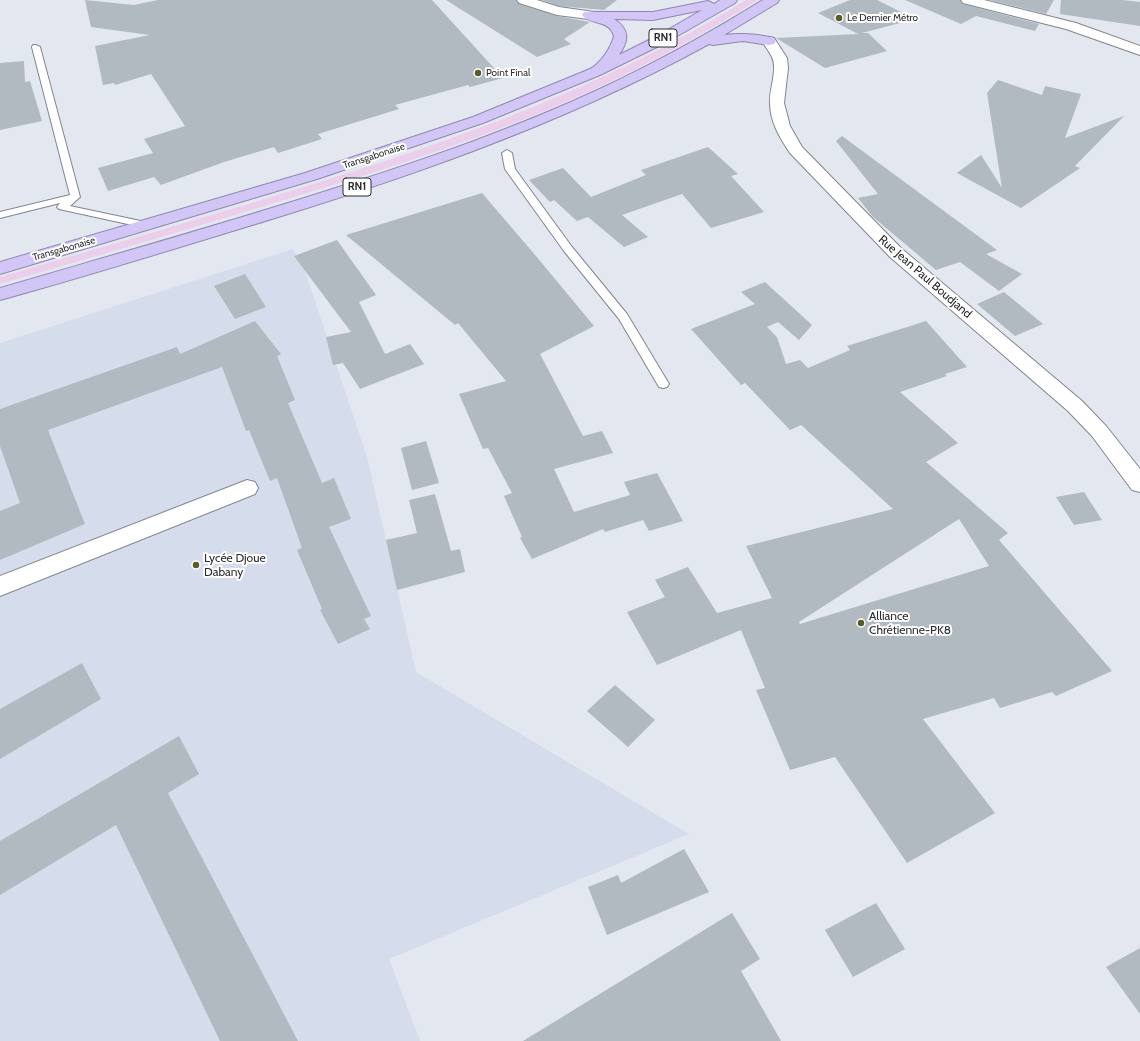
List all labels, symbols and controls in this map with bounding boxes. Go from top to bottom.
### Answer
place label: Le Dernier Métro [847,12,918,24]
marker: Le Dernier Métro [834,13,844,23]
road number: RN1 [649,29,677,47]
place label: Point Final [486,67,530,79]
marker: Point Final [473,68,483,78]
street label: Transgabonaise [341,140,407,172]
road number: RN1 [343,178,371,196]
street label: Rue Jean Paul Boudjand [875,233,975,321]
street label: Transgabonaise [31,234,97,264]
place label: Lycée Djoue Dabany [204,551,266,579]
marker: Lycée Djoue Dabany [191,560,201,570]
place label: Alliance Chrétienne-PK8 [869,609,951,637]
marker: Alliance Chrétienne-PK8 [856,618,866,628]

